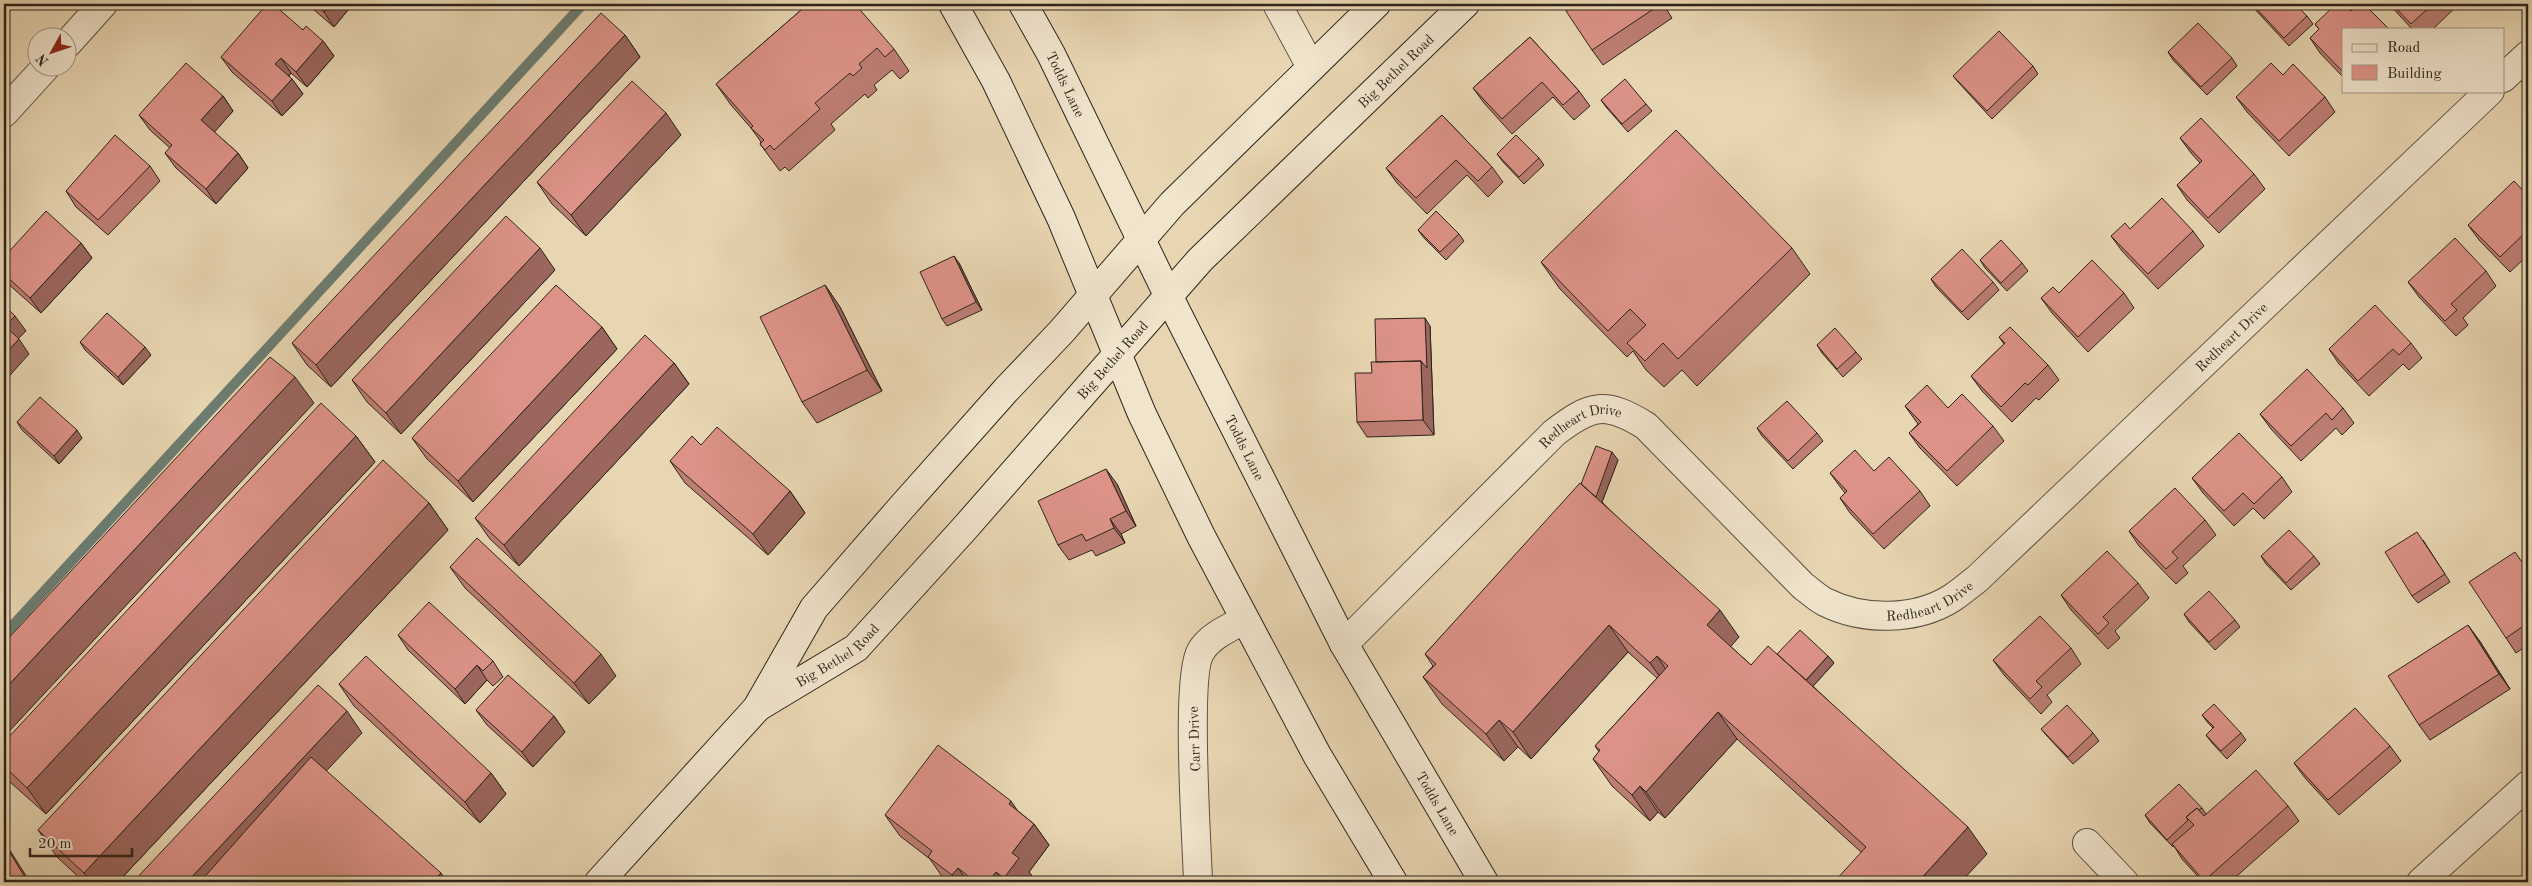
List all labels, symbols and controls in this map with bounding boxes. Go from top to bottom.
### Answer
north arrow [28,28,78,78]
legend [2342,28,2504,92]
street label: Big Bethel Road [1356,32,1437,111]
text: Road [2387,41,2421,56]
street label: Todds Lane [1043,50,1087,120]
text: N [34,51,52,68]
text: Building [2387,67,2442,82]
street label: Redheart Drive [2193,301,2271,375]
street label: Big Bethel Road [1075,319,1151,402]
street label: Redheart Drive [1537,403,1624,452]
street label: Todds Lane [1222,413,1266,483]
street label: Redheart Drive [1886,579,1976,624]
street label: Big Bethel Road [794,622,882,690]
street label: Carr Drive [1187,706,1203,772]
street label: Todds Lane [1413,770,1461,838]
scale bar [30,826,132,858]
text: 20 m [38,837,72,852]

